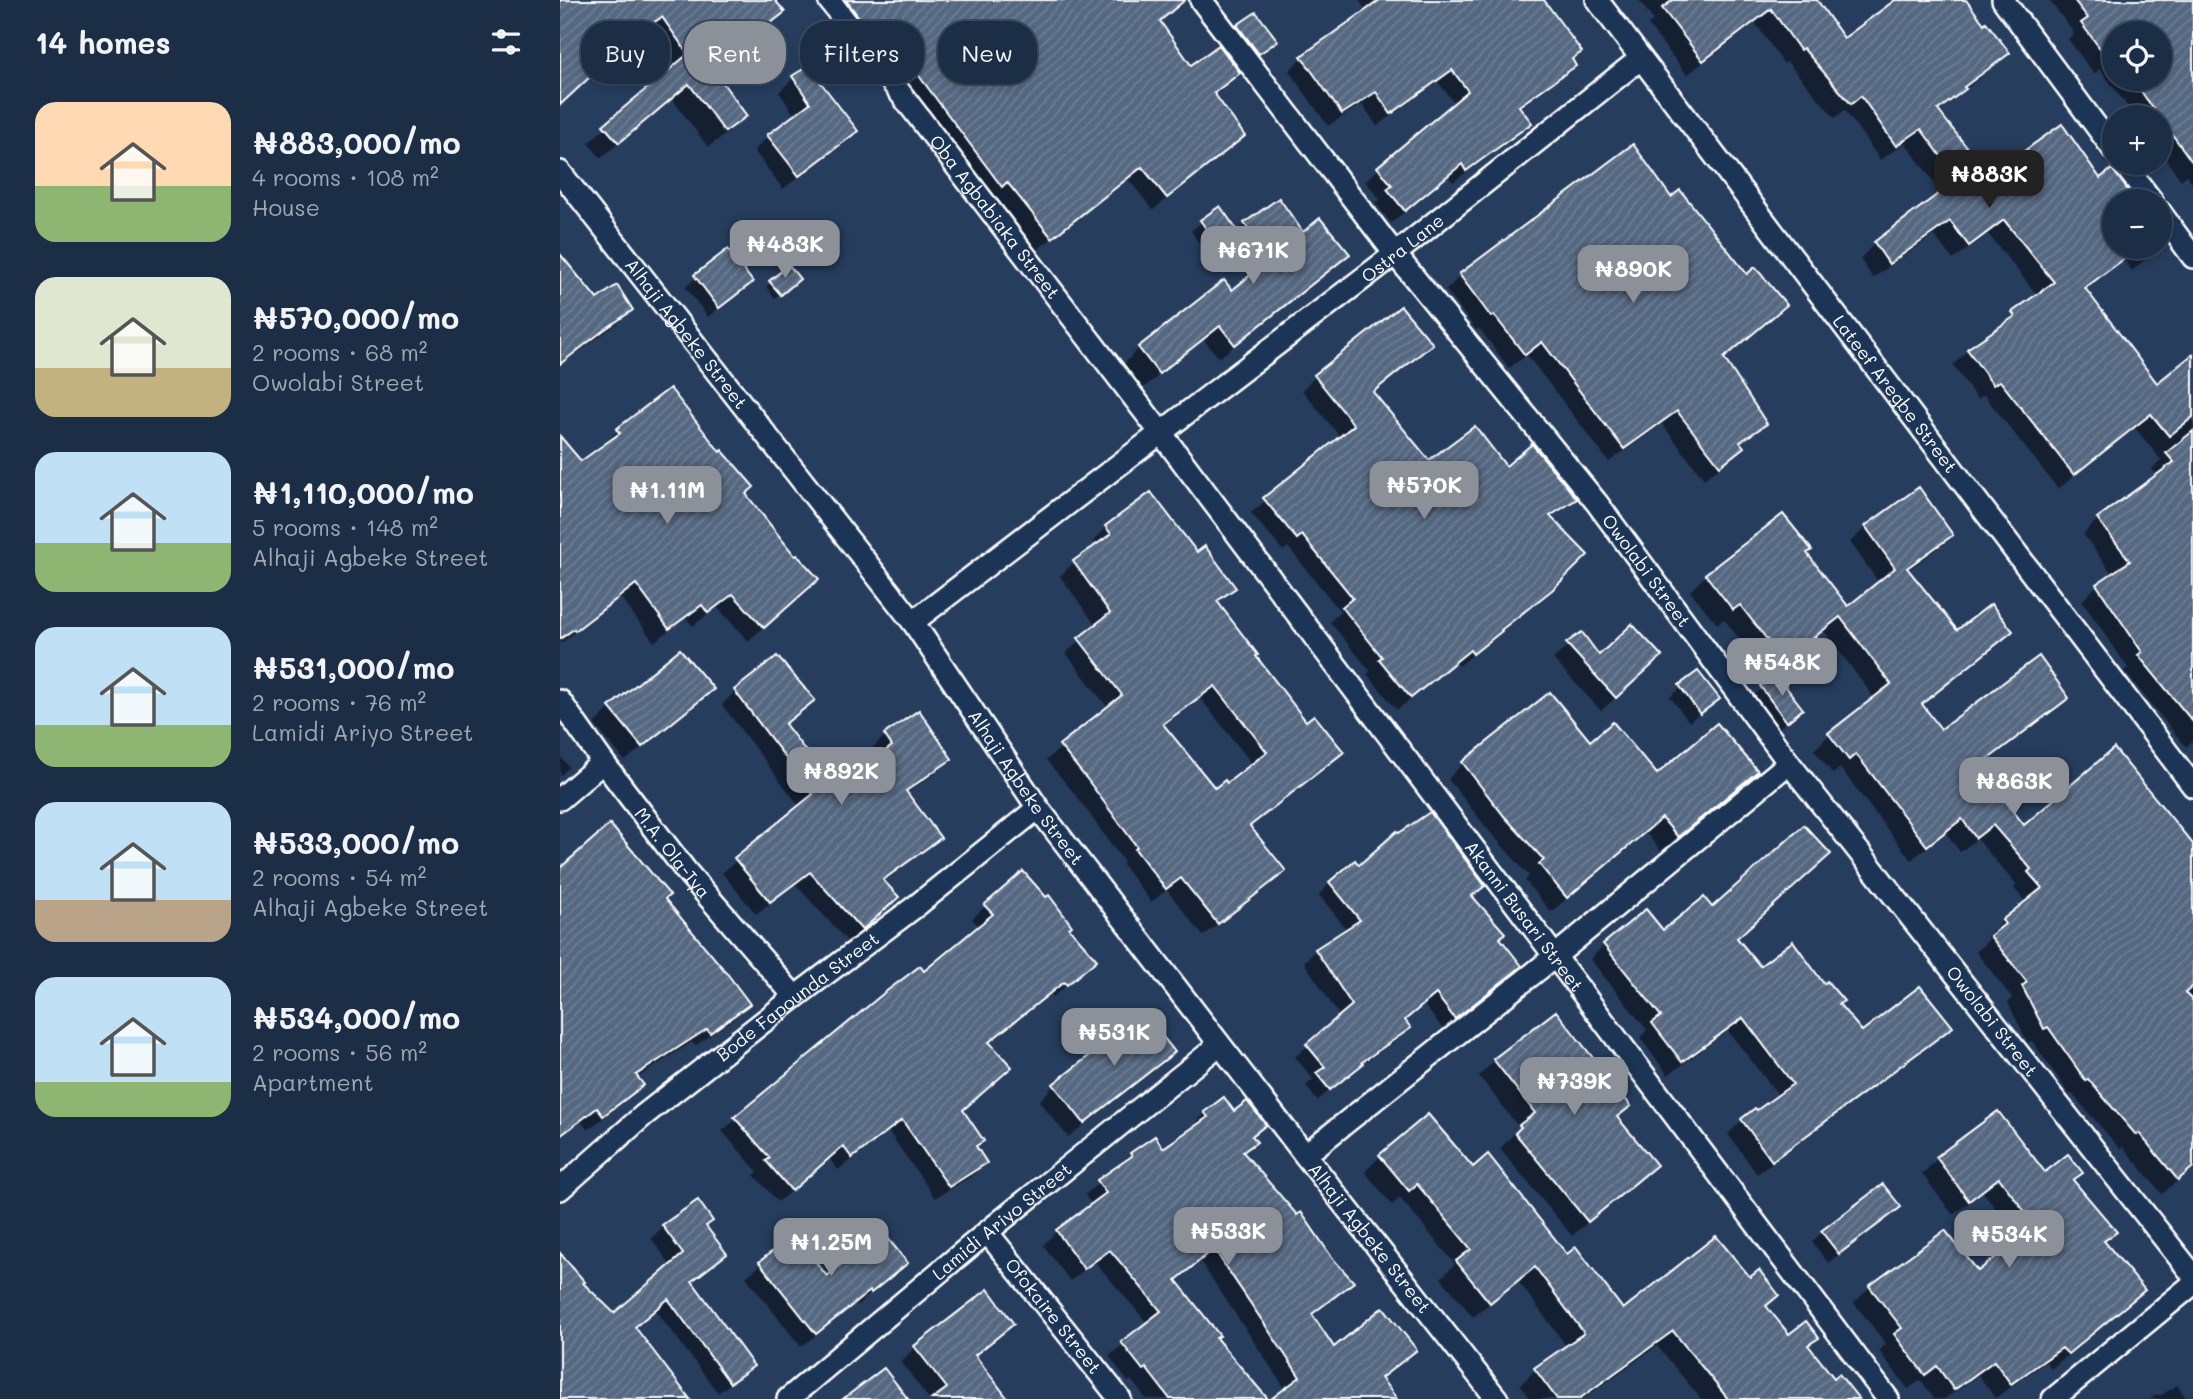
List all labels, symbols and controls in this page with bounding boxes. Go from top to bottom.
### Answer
chip: Buy [581,21,670,84]
chip: Rent [684,21,786,84]
chip: Filters [800,21,924,84]
chip: New [938,21,1037,84]
map controls [2102,21,2172,259]
button: locate [2102,21,2172,91]
text: 14 homes [35,22,171,62]
icon: filters [487,23,525,61]
button: + [2102,105,2172,175]
text: ₦883,000/mo [252,122,461,162]
icon: home [91,130,175,214]
street label: Oba Agbabiaka Street [925,130,1066,303]
pin: ₦883K [1940,150,2038,210]
text: ₦883K [1950,158,2028,188]
text: 4 rooms · 108 m² [252,162,439,192]
button: − [2102,189,2172,259]
text: House [252,192,320,222]
street label: Ostra Lane [1356,208,1449,288]
pin: ₦483K [736,220,834,280]
pin: ₦671K [1204,226,1302,286]
text: ₦483K [746,228,824,258]
text: ₦671K [1217,234,1289,264]
pin: ₦890K [1584,246,1682,305]
street label: Alhaji Agbeke Street [620,253,753,414]
text: ₦890K [1594,253,1672,283]
text: ₦570,000/mo [252,297,459,337]
icon: home [91,305,175,389]
street label: Lateef Aregbe Street [1828,310,1963,478]
text: 2 rooms · 68 m² [252,337,427,367]
text: Owolabi Street [252,367,424,397]
pin: ₦570K [1375,462,1473,521]
pin: ₦1.11M [610,466,724,526]
text: ₦570K [1386,469,1462,499]
text: ₦1,110,000/mo [252,472,474,512]
text: ₦1.11M [629,474,705,504]
icon: home [91,480,175,564]
street label: Owolabi Street [1597,509,1696,632]
text: 5 rooms · 148 m² [252,512,438,542]
text: Alhaji Agbeke Street [252,542,488,572]
pin: ₦548K [1733,638,1831,698]
text: ₦548K [1743,646,1821,676]
text: ₦531,000/mo [252,647,454,687]
icon: home [91,655,175,739]
text: 2 rooms · 76 m² [252,687,426,717]
street label: Alhaji Agbeke Street [963,705,1089,870]
text: Lamidi Ariyo Street [252,717,474,747]
pin: ₦892K [792,748,890,807]
text: ₦892K [803,755,879,785]
pin: ₦863K [1965,758,2063,817]
text: ₦863K [1975,765,2053,795]
street label: M.A. Ola-Iya [630,802,716,903]
text: ₦533,000/mo [252,822,459,862]
icon: home [91,830,175,914]
street label: Akanni Busari Street [1460,835,1589,996]
text: 2 rooms · 54 m² [252,862,427,892]
text: Alhaji Agbeke Street [252,892,488,922]
street label: Bode Fapounda Street [711,926,884,1066]
street label: Owolabi Street [1941,961,2044,1081]
text: ₦534,000/mo [252,997,460,1037]
icon: home [91,1005,175,1089]
pin: ₦531K [1065,1009,1163,1068]
text: ₦531K [1077,1016,1151,1046]
text: 2 rooms · 56 m² [252,1037,427,1067]
pin: ₦739K [1525,1058,1623,1117]
text: ₦739K [1536,1065,1612,1095]
text: Apartment [252,1067,374,1097]
street label: Lamidi Ariyo Street [927,1157,1076,1285]
street label: Alhaji Agbeke Street [1303,1157,1437,1318]
pin: ₦533K [1179,1208,1277,1267]
pin: ₦534K [1960,1210,2058,1270]
text: ₦533K [1190,1215,1266,1245]
pin: ₦1.25M [774,1218,888,1278]
text: ₦534K [1970,1218,2048,1248]
text: ₦1.25M [790,1226,872,1256]
street label: Ofokaire Street [1000,1253,1107,1379]

